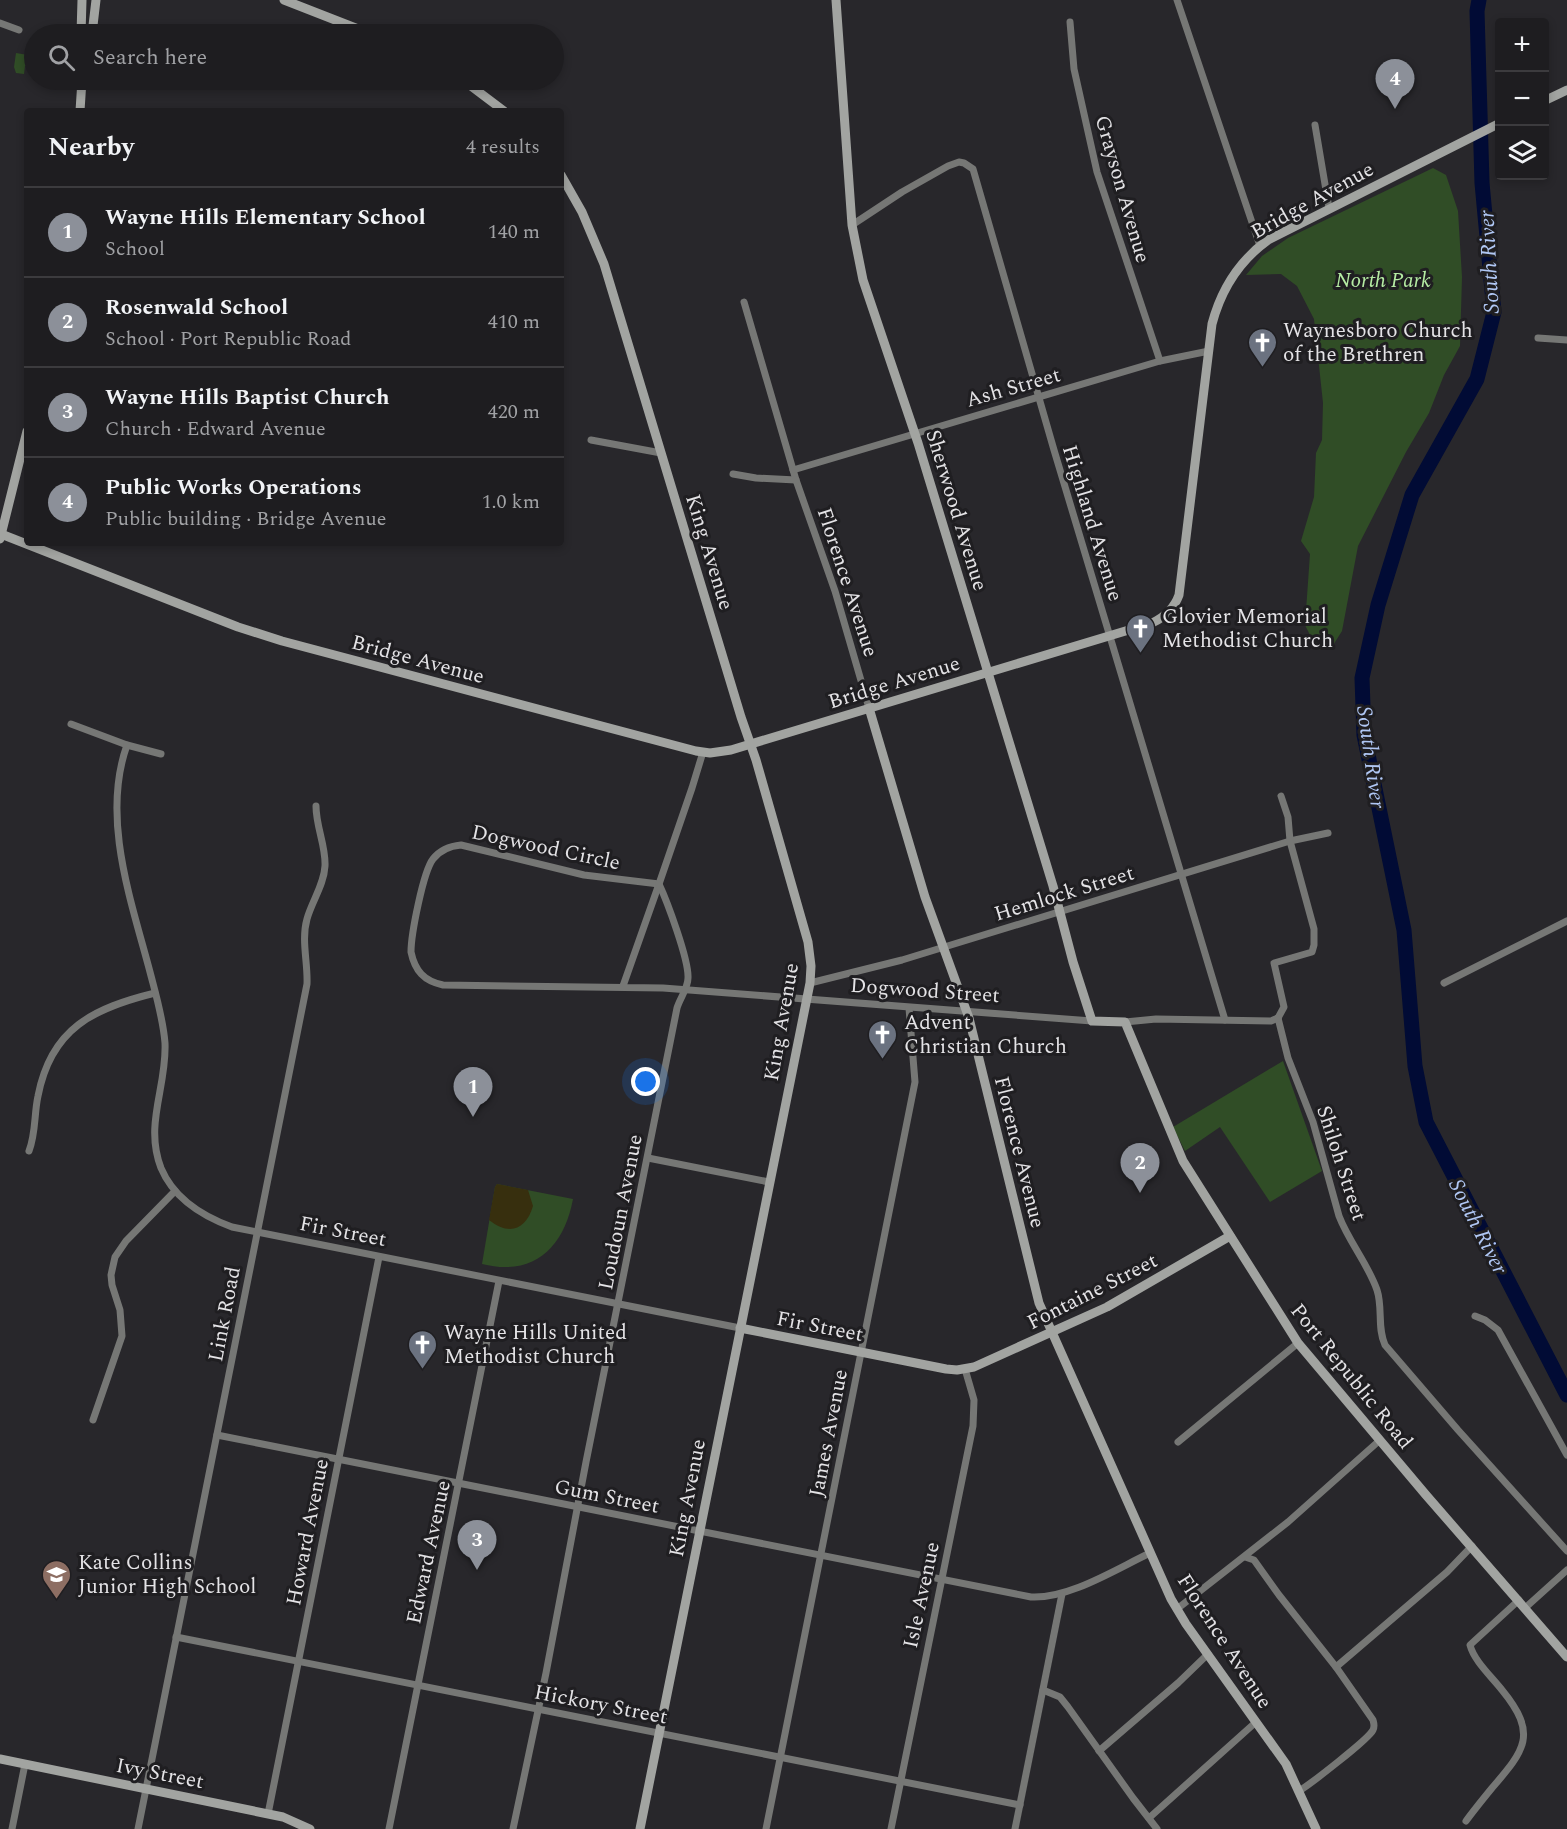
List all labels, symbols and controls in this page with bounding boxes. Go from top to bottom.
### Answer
map controls [1495,18,1549,180]
button: + [1495,18,1549,72]
search box [24,24,564,90]
icon: search [45,41,78,74]
text: Search here [93,41,207,74]
pin: 4 [1376,60,1414,109]
button: − [1495,72,1549,126]
street label: Grayson Avenue [1086,112,1158,267]
button: layers [1495,126,1549,180]
text: Nearby [48,127,134,167]
text: 4 results [466,132,540,162]
street label: Bridge Avenue [1245,154,1380,248]
text: Wayne Hills Elementary School [105,201,426,234]
water label: South River [1470,209,1509,314]
text: 1 [62,217,73,247]
text: 140 m [488,217,540,247]
text: School [105,234,165,264]
park label: North Park [1335,265,1431,297]
text: Rosenwald School [105,291,288,324]
text: 2 [62,307,73,337]
text: 410 m [488,307,540,337]
place label: Waynesboro Church of the Brethren [1283,315,1473,371]
text: School · Port Republic Road [105,324,351,354]
church icon: Waynesboro Church of the Brethren [1246,326,1278,368]
street label: Ash Street [962,359,1064,417]
text: Wayne Hills Baptist Church [105,381,390,414]
text: 3 [62,397,73,427]
text: 420 m [488,397,540,427]
text: Church · Edward Avenue [105,414,326,444]
street label: Sherwood Avenue [916,426,996,595]
street label: Highland Avenue [1053,441,1131,605]
text: Public Works Operations [105,471,362,504]
text: 4 [62,487,73,517]
text: 1.0 km [482,487,540,517]
street label: King Avenue [676,490,742,614]
street label: Florence Avenue [808,503,886,661]
text: Public building · Bridge Avenue [105,504,386,534]
place label: Glovier Memorial Methodist Church [1162,601,1333,657]
church icon: Glovier Memorial Methodist Church [1125,612,1157,654]
street label: Bridge Avenue [348,627,488,693]
street label: Bridge Avenue [824,648,964,718]
water label: South River [1347,704,1394,811]
street label: Dogwood Circle [468,817,623,879]
street label: Hemlock Street [990,857,1138,930]
street label: King Avenue [756,960,808,1084]
street label: Dogwood Street [849,970,1001,1012]
place label: Advent Christian Church [904,1007,1067,1063]
church icon: Advent Christian Church [867,1018,899,1060]
your location [631,1067,660,1096]
pin: 1 [454,1068,492,1117]
street label: Florence Avenue [985,1073,1053,1232]
street label: Shiloh Street [1307,1101,1375,1225]
street label: Loudoun Avenue [590,1132,652,1293]
pin: 2 [1120,1144,1160,1193]
water label: South River [1440,1173,1516,1281]
street label: Fir Street [297,1208,389,1256]
street label: Fontaine Street [1022,1245,1163,1339]
street label: Link Road [200,1264,250,1365]
street label: Port Republic Road [1282,1297,1420,1457]
street label: Fir Street [774,1303,866,1351]
place label: Wayne Hills United Methodist Church [444,1317,627,1373]
church icon: Wayne Hills United Methodist Church [407,1328,439,1370]
street label: James Avenue [801,1366,857,1500]
street label: King Avenue [661,1436,715,1560]
street label: Howard Avenue [278,1456,338,1608]
street label: Gum Street [552,1471,662,1523]
street label: Edward Avenue [398,1477,460,1627]
pin: 3 [458,1520,496,1570]
street label: Isle Avenue [895,1539,949,1651]
place label: Kate Collins Junior High School [78,1547,257,1603]
school or university icon: Kate Collins Junior High School [41,1558,73,1600]
street label: Florence Avenue [1168,1568,1280,1715]
street label: Hickory Street [531,1676,670,1734]
street label: Ivy Street [113,1750,206,1798]

